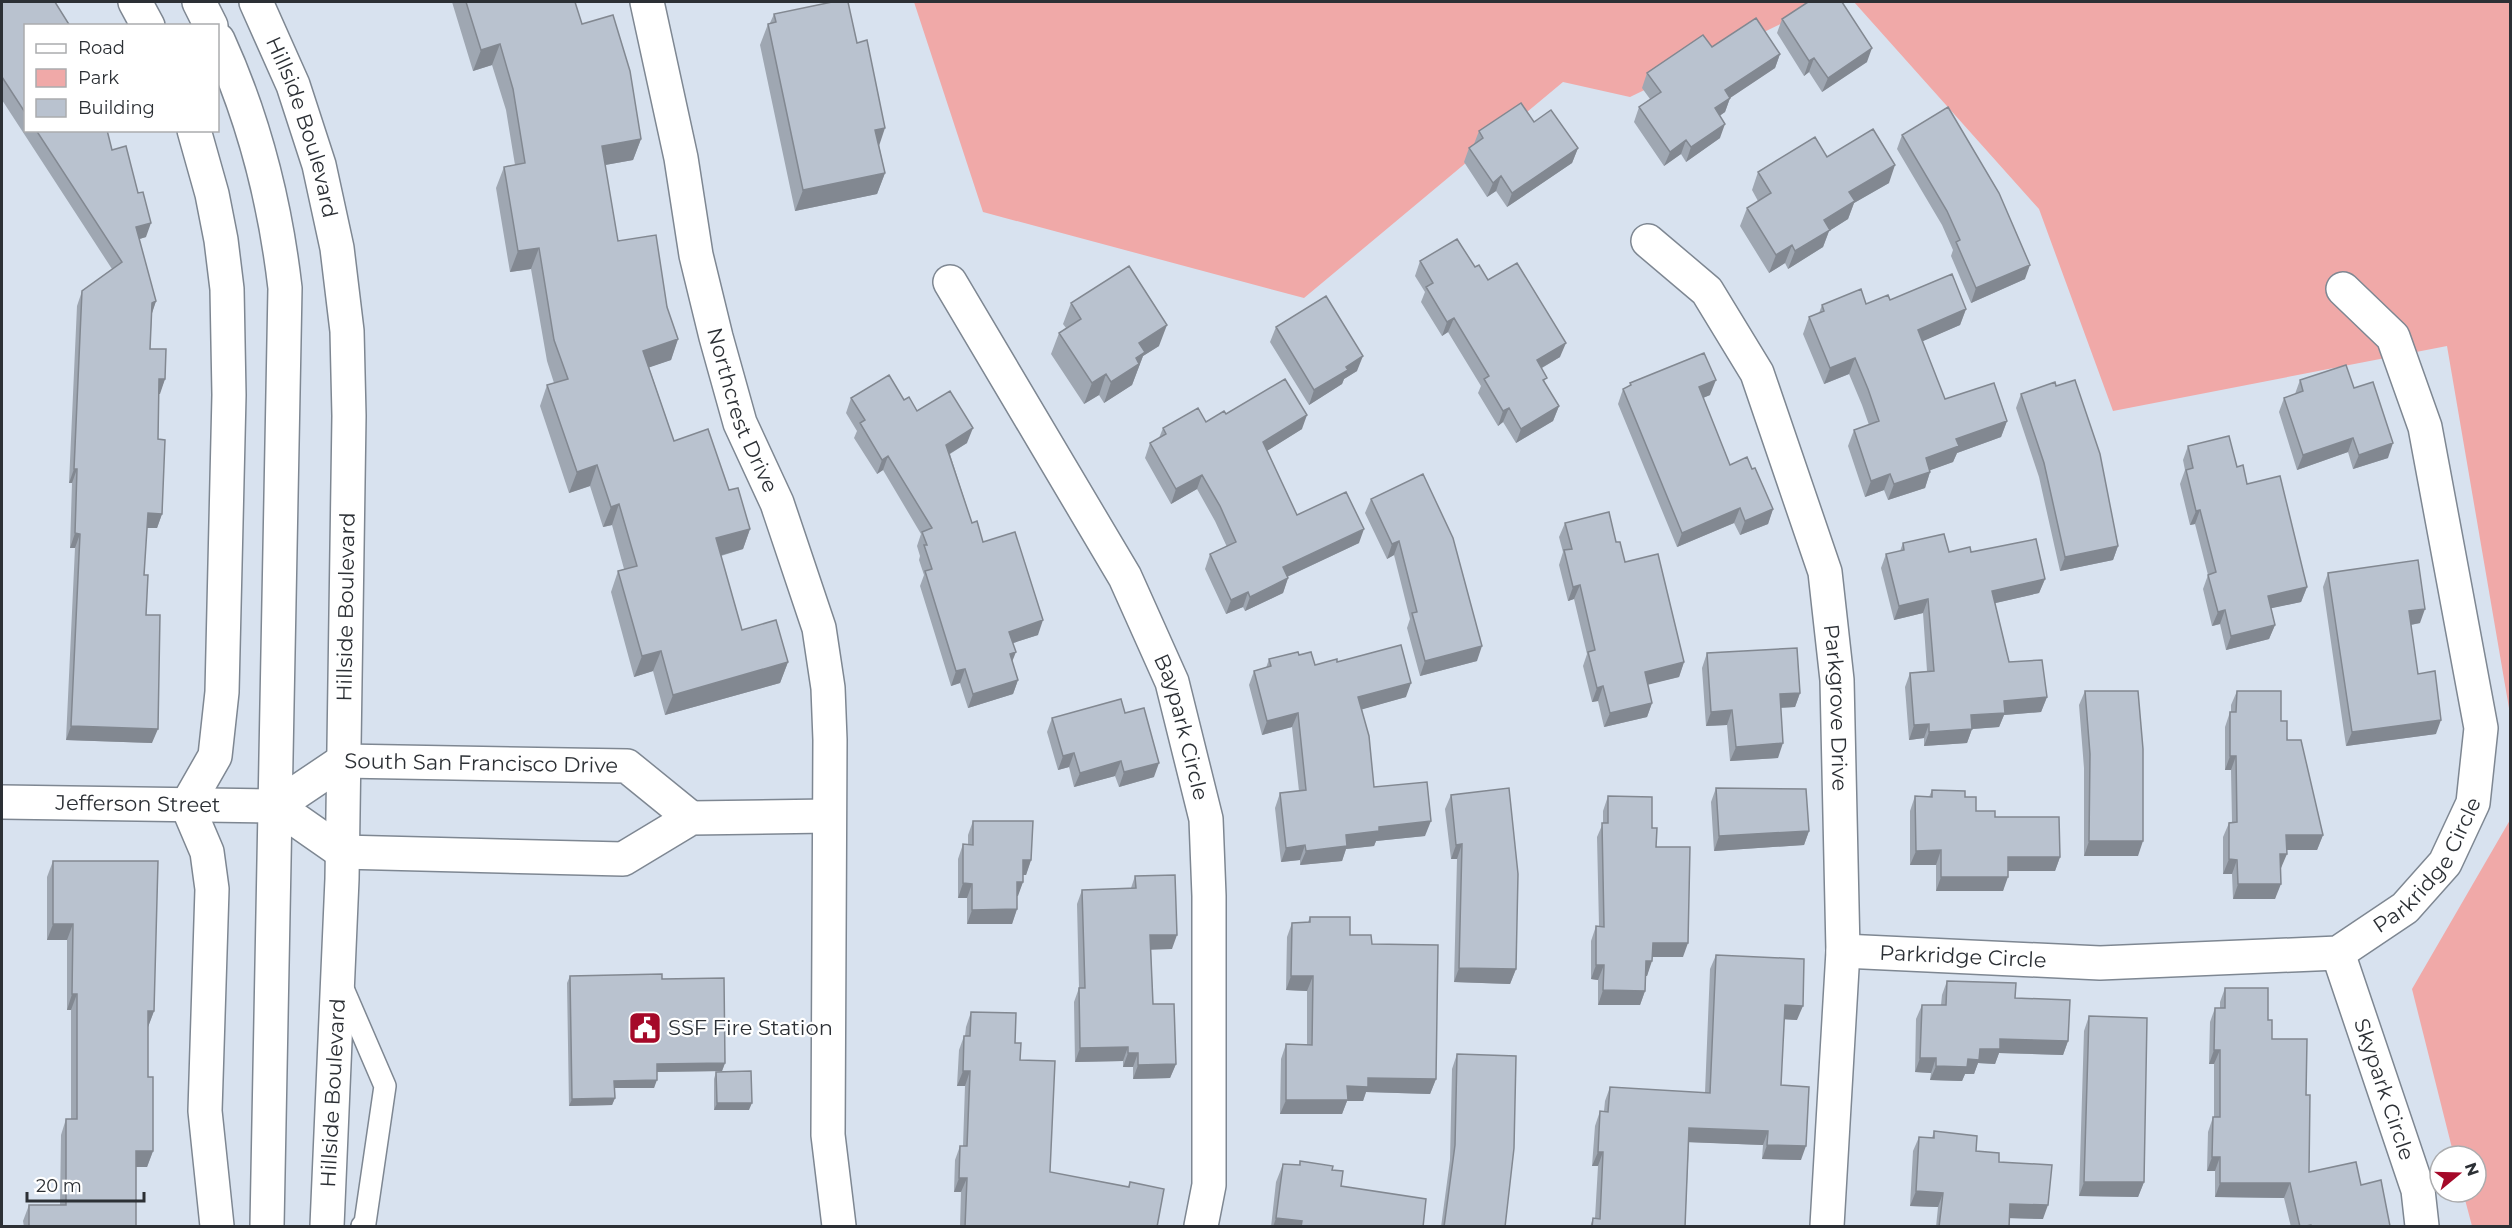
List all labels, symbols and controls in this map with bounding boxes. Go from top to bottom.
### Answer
legend [24,24,219,132]
street label: Hillside Boulevard [261,33,343,220]
text: Road [78,37,125,59]
text: Park [78,67,119,89]
text: Building [78,97,155,119]
street label: Northcrest Drive [702,325,783,496]
street label: Hillside Boulevard [331,512,360,702]
street label: Parkgrove Drive [1819,623,1852,792]
street label: Baypark Circle [1149,650,1214,803]
street label: South San Francisco Drive [344,748,618,778]
street label: Jefferson Street [54,790,221,817]
street label: Parkridge Circle [2368,793,2486,938]
street label: Parkridge Circle [1879,940,2047,972]
street label: Hillside Boulevard [315,998,350,1188]
public building icon: SSF Fire Station [627,1010,663,1046]
place label: SSF Fire Station [668,1015,833,1040]
street label: Skypark Circle [2349,1015,2420,1163]
north arrow [2428,1144,2488,1204]
text: N [2461,1160,2483,1178]
scale bar [27,1165,144,1203]
text: 20 m [36,1175,82,1197]

